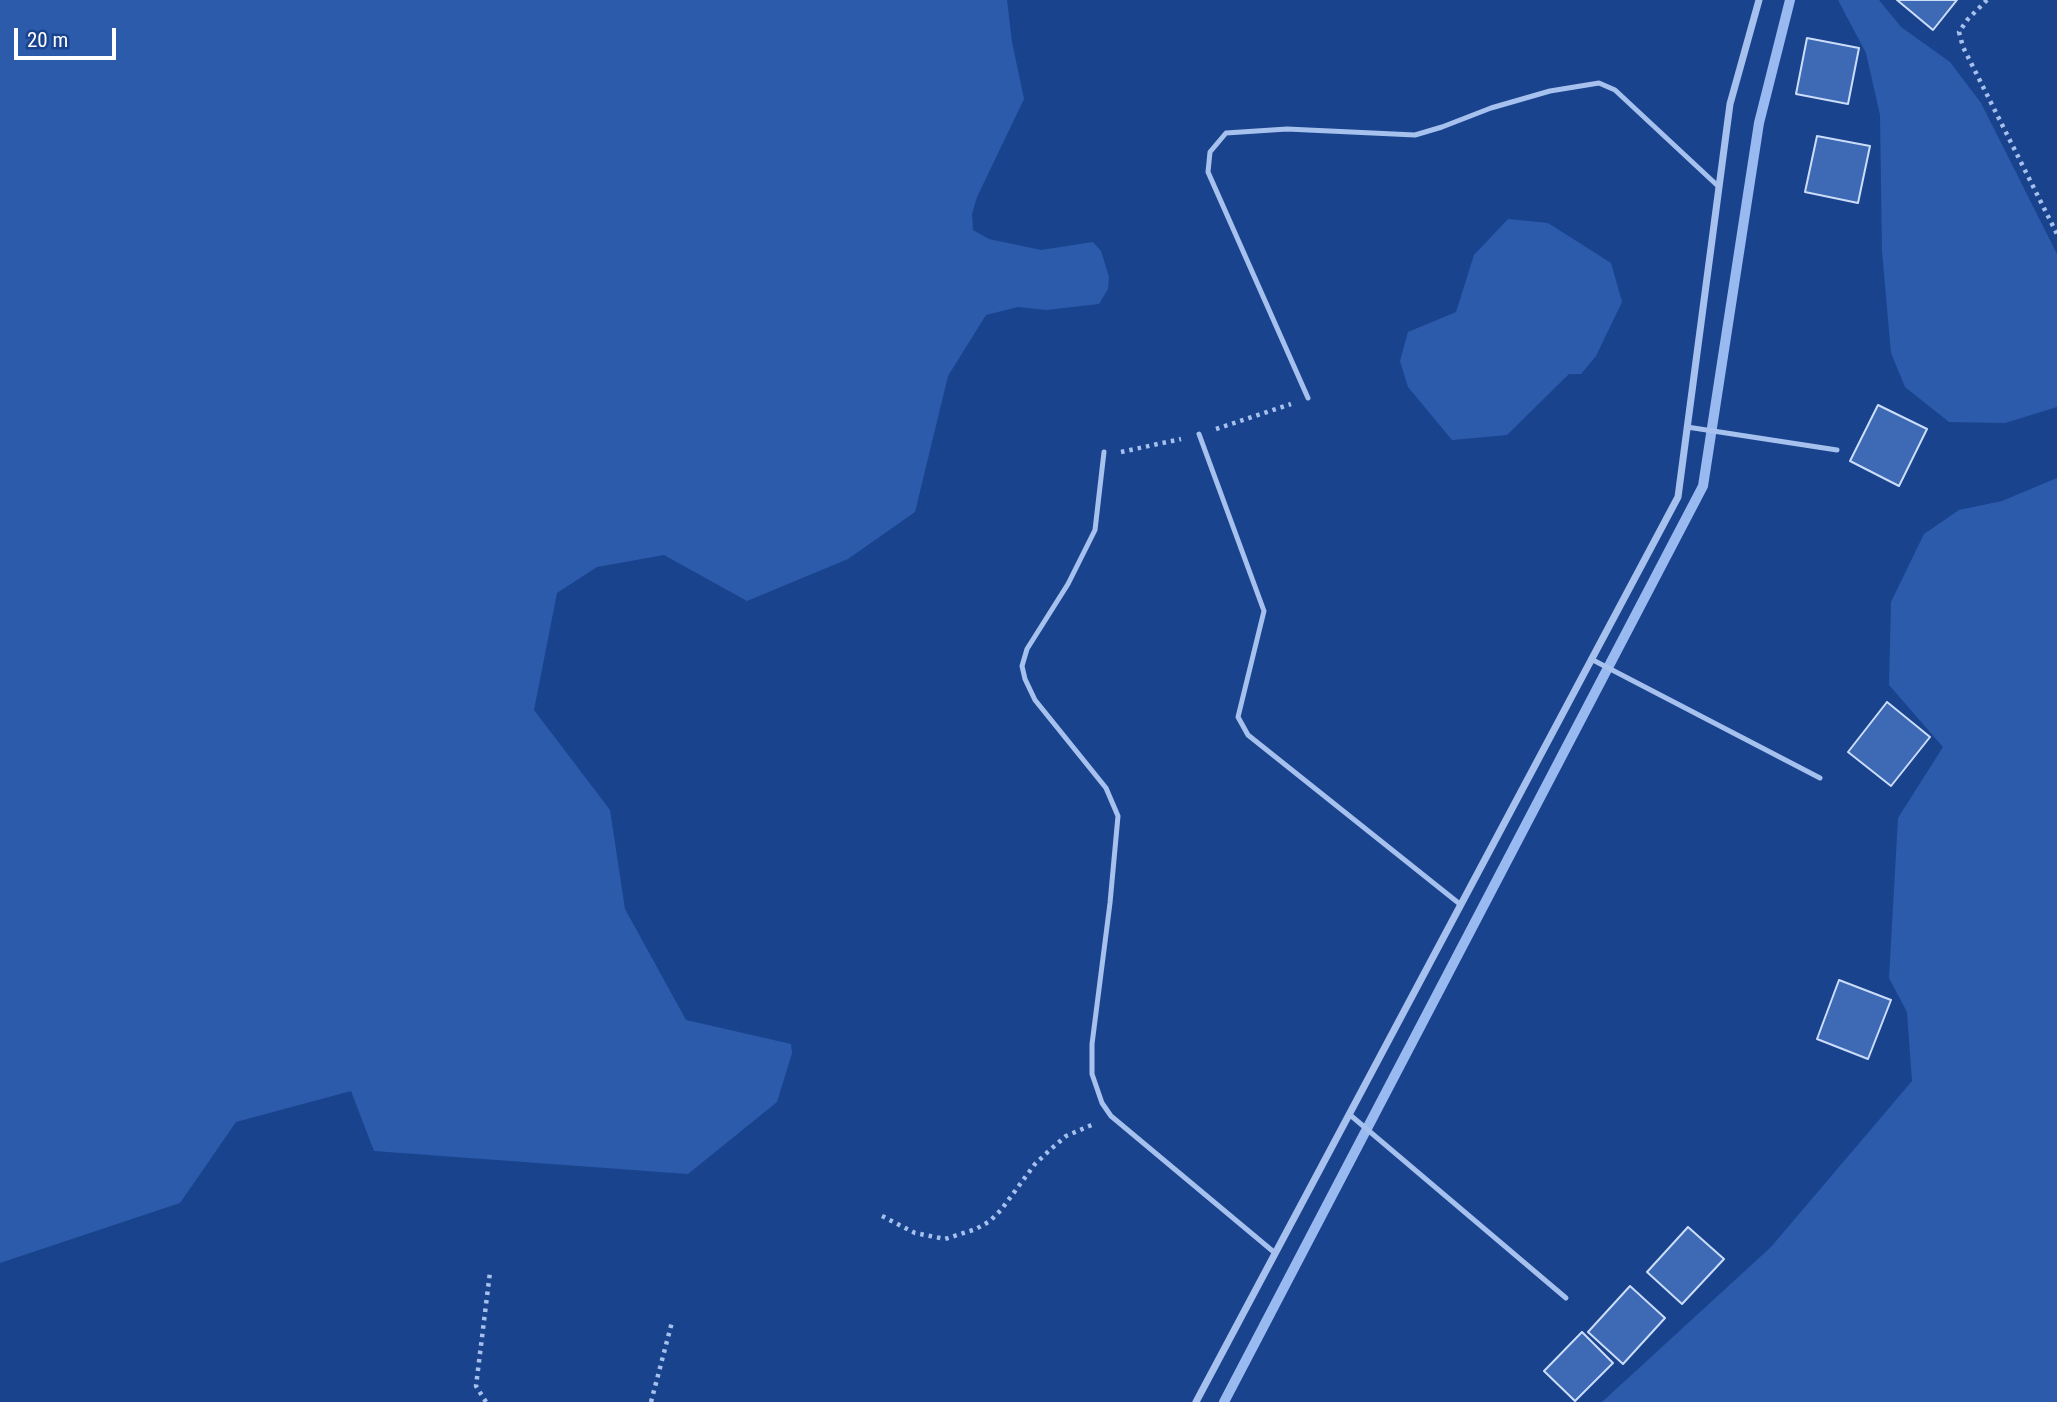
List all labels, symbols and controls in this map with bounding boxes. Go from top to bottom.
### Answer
scale bar [18,14,119,58]
text: 20 m [27,28,68,52]

